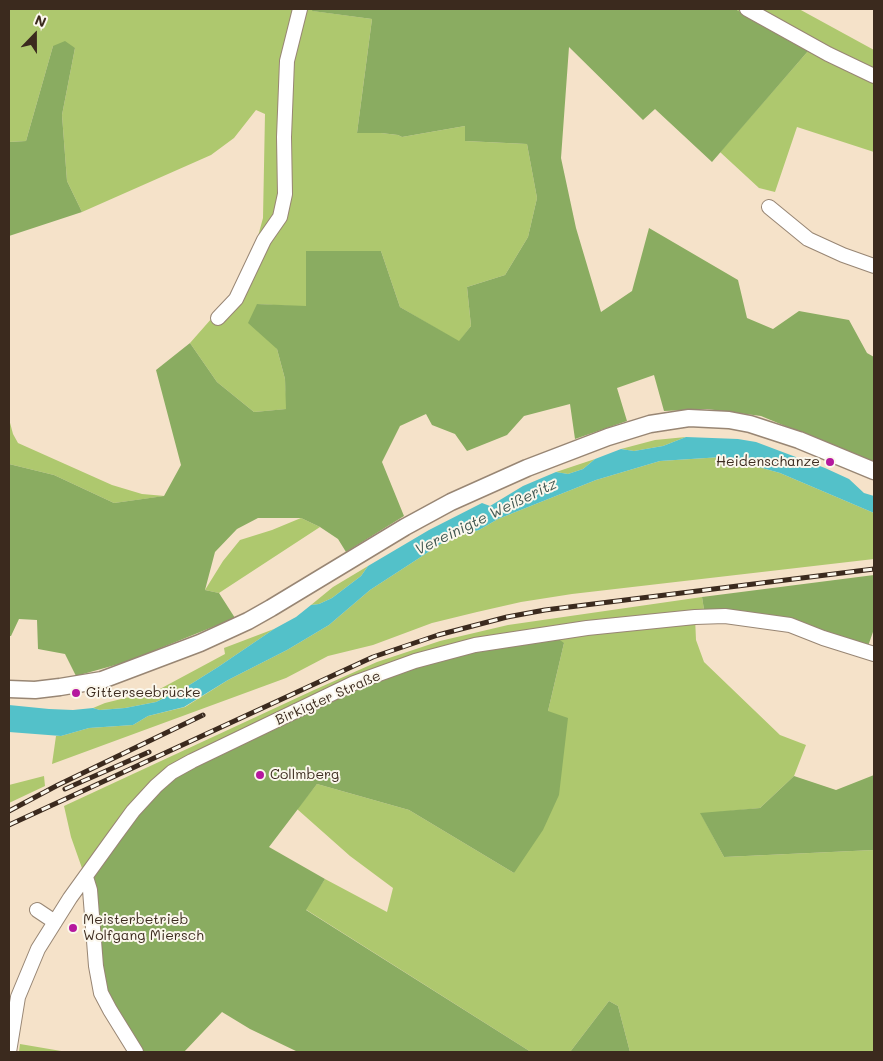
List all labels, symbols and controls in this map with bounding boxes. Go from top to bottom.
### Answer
north arrow [10,10,60,60]
text: N [32,10,49,31]
place label: Heidenschanze [716,454,820,470]
marker: Heidenschanze [824,456,836,468]
water label: Vereinigte Weißeritz [412,475,560,559]
street label: Birkigter Straße [273,667,383,729]
place label: Gitterseebrücke [86,685,201,701]
marker: Gitterseebrücke [70,687,82,699]
place label: Collmberg [270,767,339,783]
marker: Collmberg [254,769,266,781]
place label: Meisterbetrieb Wolfgang Miersch [83,912,204,944]
marker: Meisterbetrieb Wolfgang Miersch [67,922,79,934]

